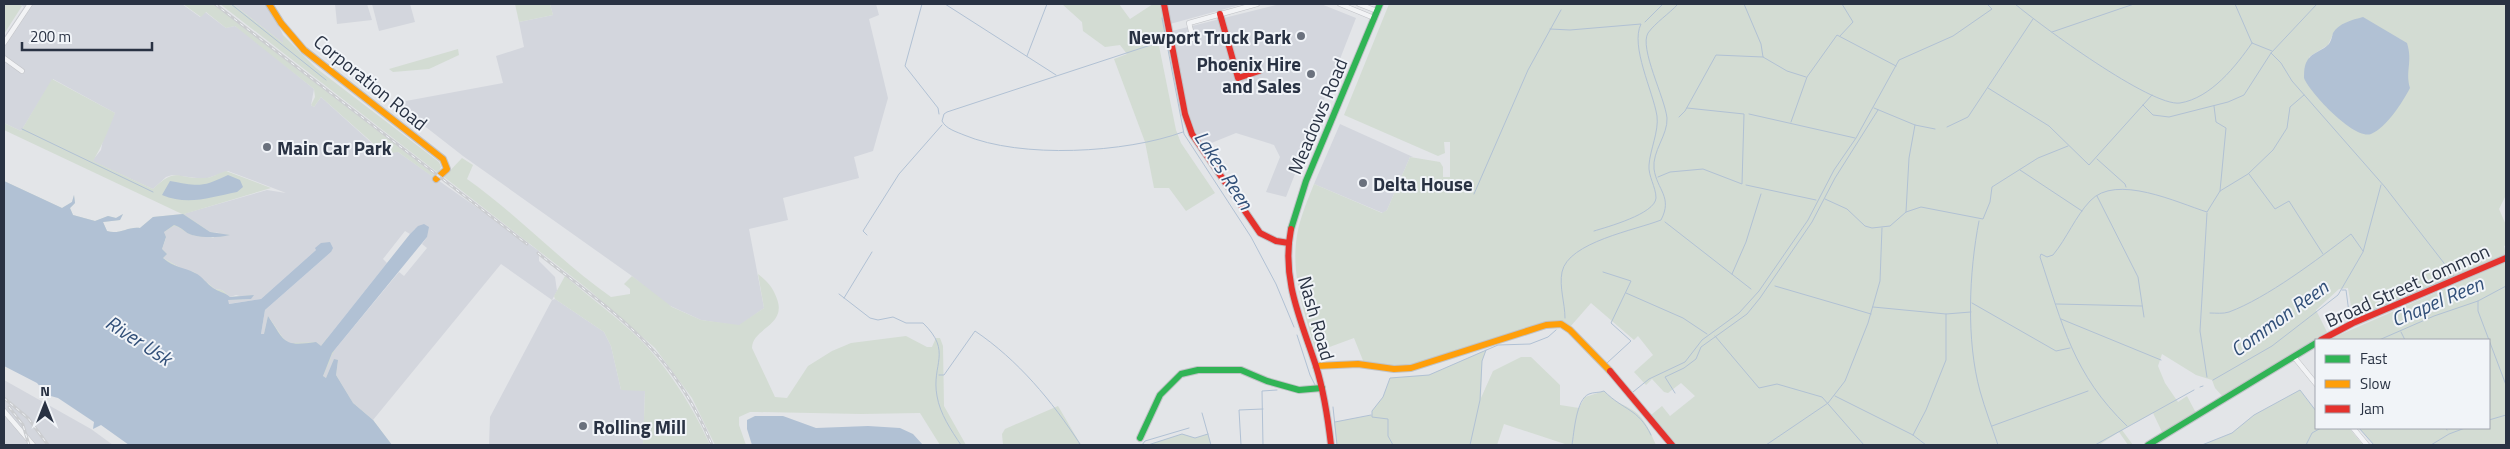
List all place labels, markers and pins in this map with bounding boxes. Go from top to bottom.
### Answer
place label: Newport Truck Park [1128,22,1291,51]
marker: Newport Truck Park [1295,30,1307,42]
place label: Phoenix Hire and Sales [1196,49,1301,100]
marker: Phoenix Hire and Sales [1305,68,1317,80]
place label: Main Car Park [277,133,392,162]
marker: Main Car Park [261,141,273,153]
place label: Delta House [1373,169,1473,198]
marker: Delta House [1357,177,1369,189]
place label: Rolling Mill [593,412,686,441]
marker: Rolling Mill [577,420,589,432]

